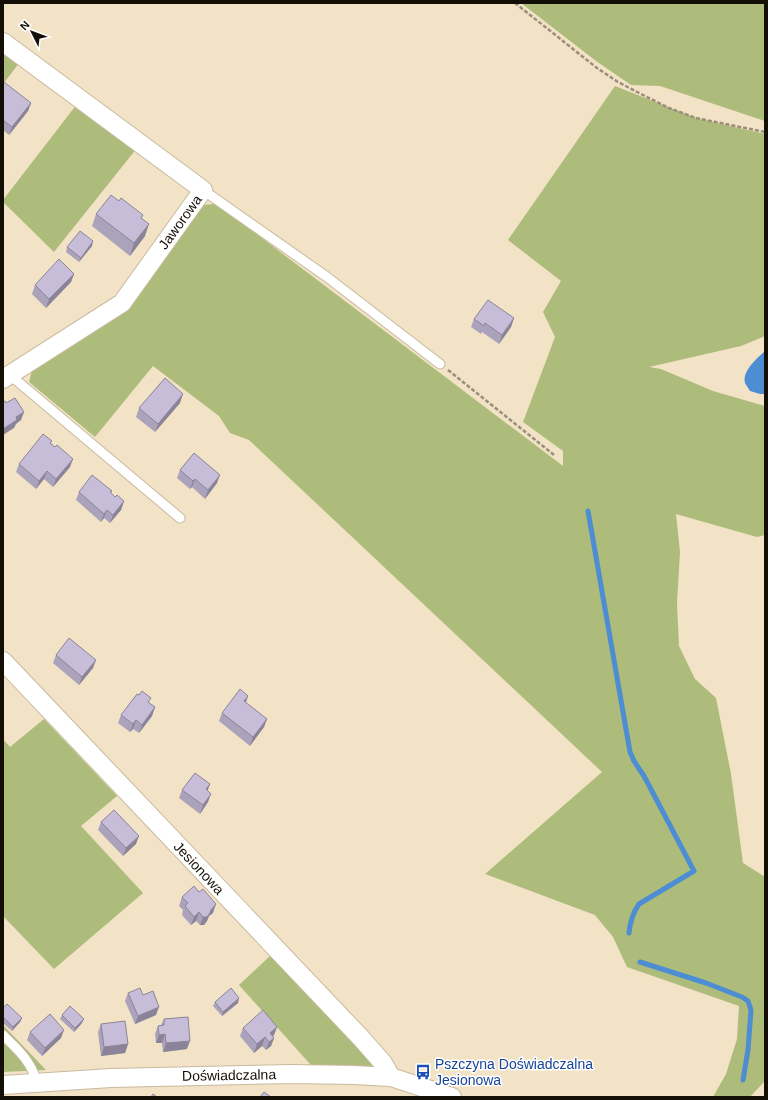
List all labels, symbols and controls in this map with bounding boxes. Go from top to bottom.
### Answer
north arrow [12,12,52,52]
text: N [17,18,32,32]
street label: Jaworowa [155,192,205,252]
street label: Jesionowa [171,838,228,898]
place label: Pszczyna Doświadczalna Jesionowa [435,1056,593,1088]
bus stop icon: Pszczyna Doświadczalna Jesionowa [414,1063,432,1081]
street label: Doświadczalna [182,1066,276,1084]

